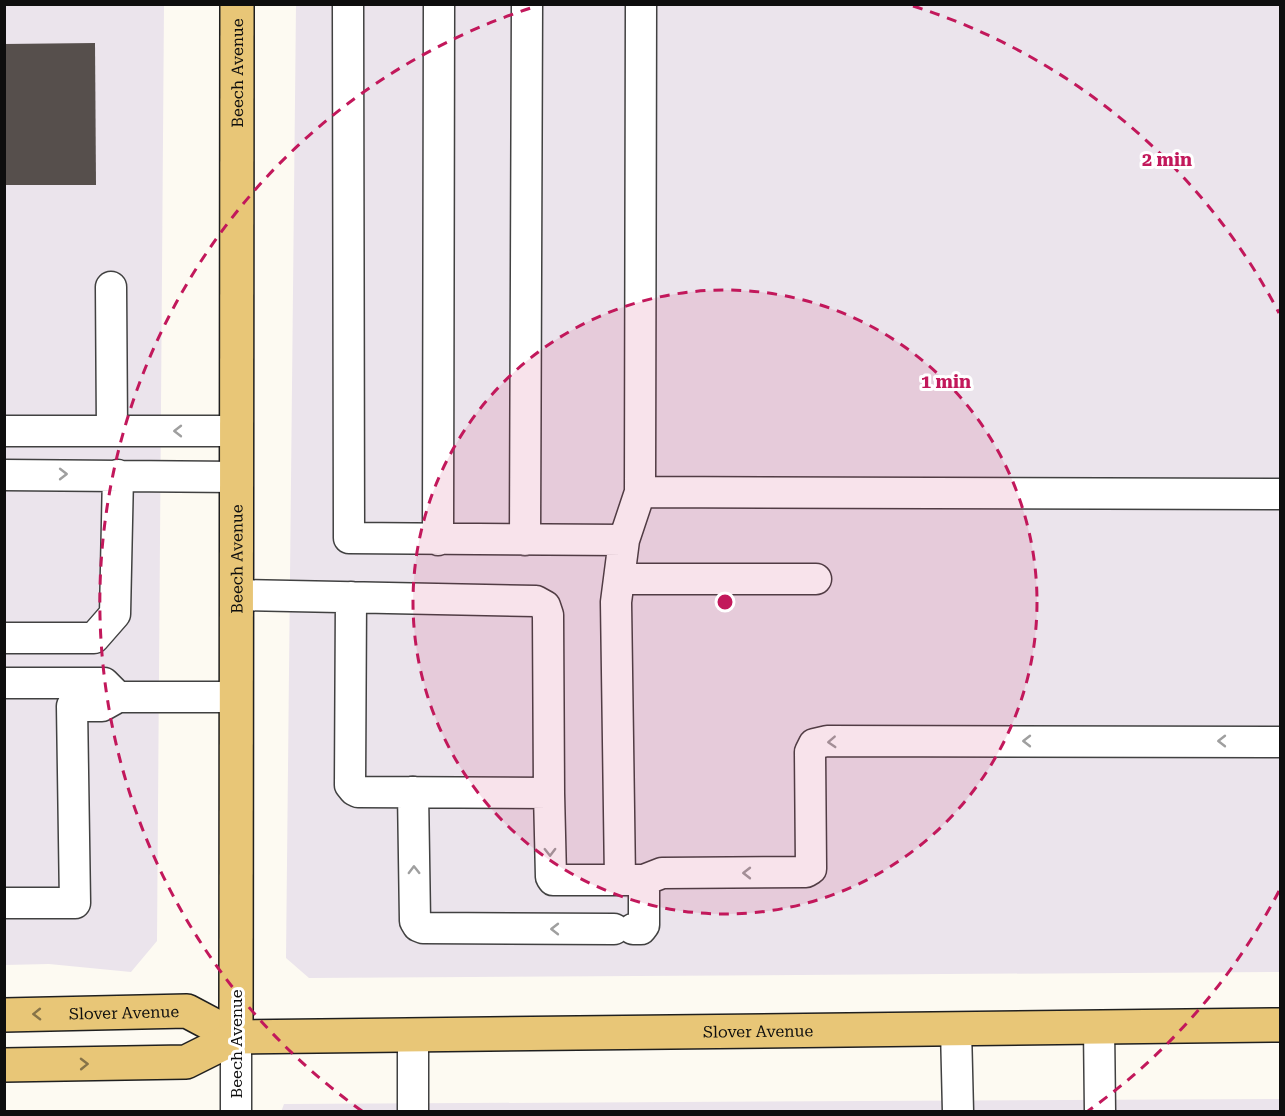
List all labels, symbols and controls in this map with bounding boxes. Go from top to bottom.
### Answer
street label: Beech Avenue [228,18,247,128]
text: 2 min [1142,149,1192,170]
text: 1 min [921,371,971,392]
one-way arrow [174,425,183,437]
one-way arrow [58,468,67,481]
street label: Beech Avenue [227,504,247,614]
centre of rings [715,592,735,612]
one-way arrow [828,735,837,748]
one-way arrow [1023,735,1032,747]
one-way arrow [1218,735,1227,747]
one-way arrow [544,847,556,856]
one-way arrow [408,865,420,874]
one-way arrow [743,867,752,879]
one-way arrow [551,923,560,935]
street label: Beech Avenue [227,989,246,1099]
street label: Slover Avenue [69,1002,180,1024]
one-way arrow [33,1008,42,1020]
street label: Slover Avenue [703,1021,813,1042]
one-way arrow [79,1058,88,1070]

